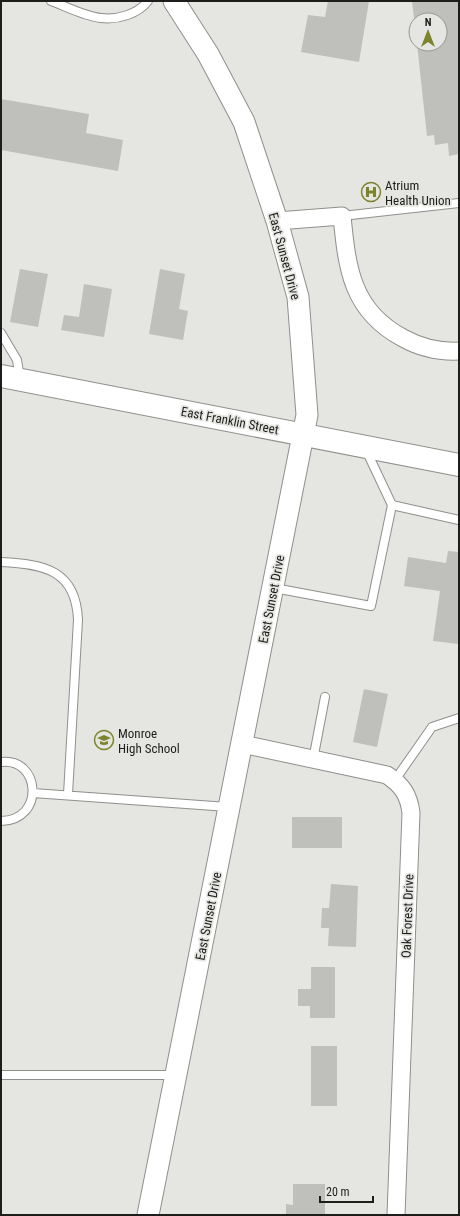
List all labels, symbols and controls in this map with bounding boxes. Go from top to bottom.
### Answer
north arrow [408,12,448,52]
text: N [425,16,432,29]
place label: Atrium Health Union [385,178,451,208]
hospital icon: Atrium Health Union [360,181,382,203]
street label: East Sunset Drive [266,211,303,301]
street label: East Franklin Street [180,404,280,437]
street label: East Sunset Drive [256,554,287,644]
place label: Monroe High School [118,726,180,756]
school or university icon: Monroe High School [93,729,115,751]
street label: East Sunset Drive [193,871,224,961]
street label: Oak Forest Drive [399,874,416,958]
scale bar [320,1178,373,1204]
text: 20 m [326,1185,350,1199]

